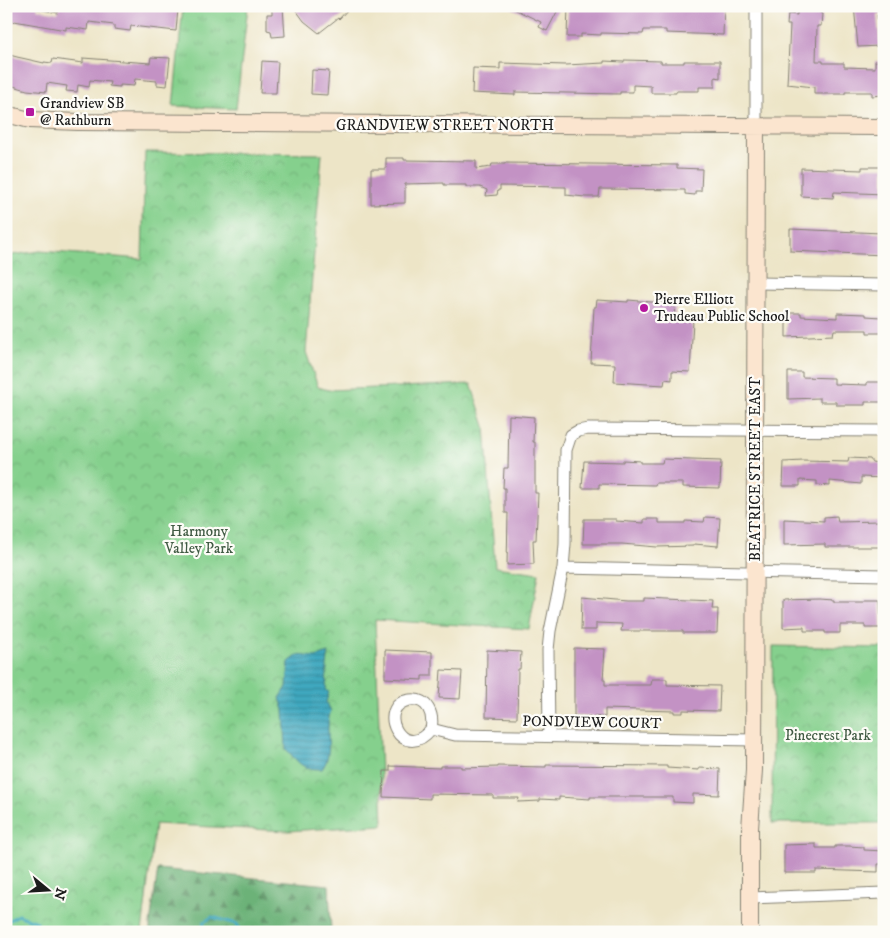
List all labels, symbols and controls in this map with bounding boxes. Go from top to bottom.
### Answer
place label: Grandview SB @ Rathburn [40,94,124,130]
marker: Grandview SB @ Rathburn [24,106,36,118]
street label: GRANDVIEW STREET NORTH [336,116,554,135]
place label: Pierre Elliott Trudeau Public School [654,290,790,326]
marker: Pierre Elliott Trudeau Public School [638,302,650,314]
street label: BEATRICE STREET EAST [746,376,765,561]
park label: Harmony Valley Park [164,522,234,558]
street label: PONDVIEW COURT [522,712,662,733]
park label: Pinecrest Park [785,726,871,745]
north arrow [22,866,72,916]
text: N [49,885,70,902]

